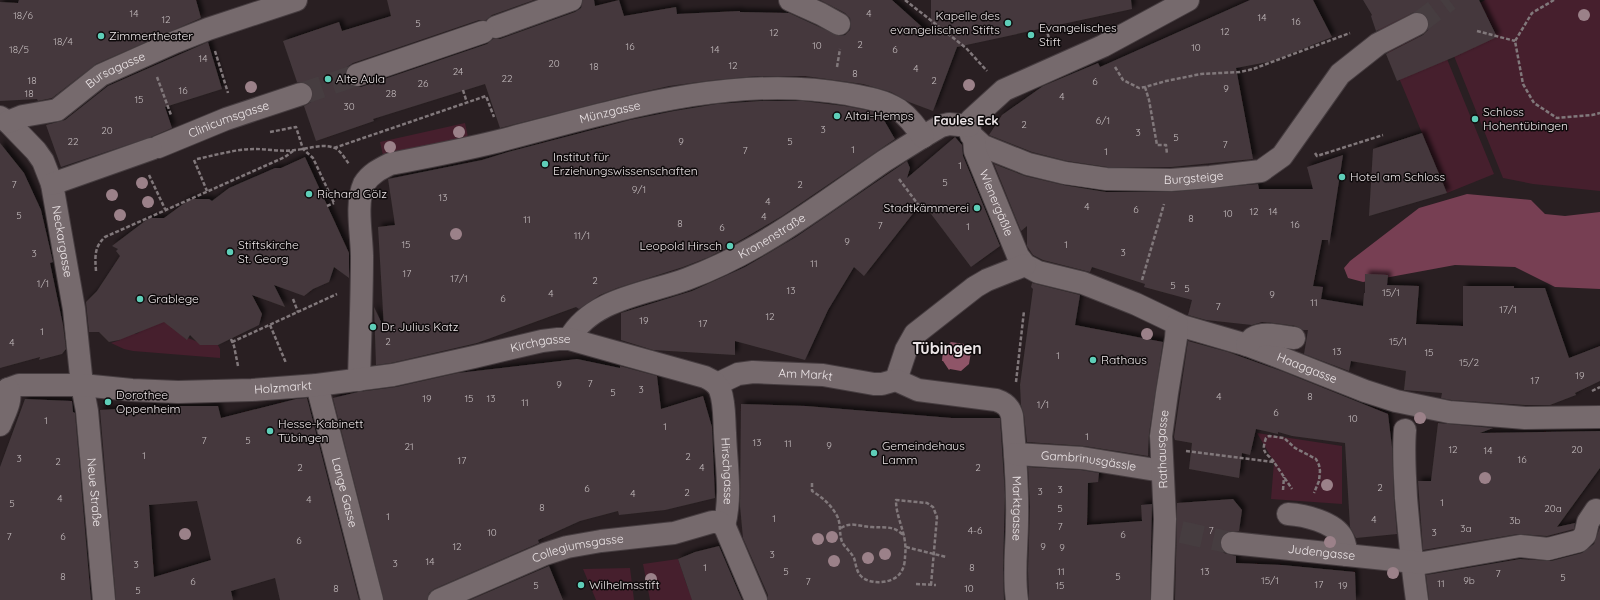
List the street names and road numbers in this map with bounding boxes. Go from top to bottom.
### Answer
street label: Bursagasse [82,48,148,91]
street label: Clinicumsgasse [186,97,271,141]
street label: Münzgasse [578,97,642,126]
street label: Wienergäßle [976,167,1017,238]
street label: Burgsteige [1164,167,1224,187]
street label: Neckargasse [49,204,76,279]
street label: Kronenstraße [735,210,808,262]
street label: Kirchgasse [509,331,571,355]
street label: Haaggasse [1275,349,1340,386]
street label: Am Markt [778,365,834,384]
street label: Holzmarkt [253,377,312,397]
street label: Rathausgasse [1153,409,1172,489]
street label: Hirschgasse [718,437,736,505]
street label: Gambrinusgässle [1041,448,1138,474]
street label: Lange Gasse [329,456,361,529]
street label: Neue Straße [84,457,105,527]
street label: Marktgasse [1009,476,1025,541]
street label: Collegiumsgasse [530,531,624,566]
street label: Judengasse [1287,541,1356,563]

